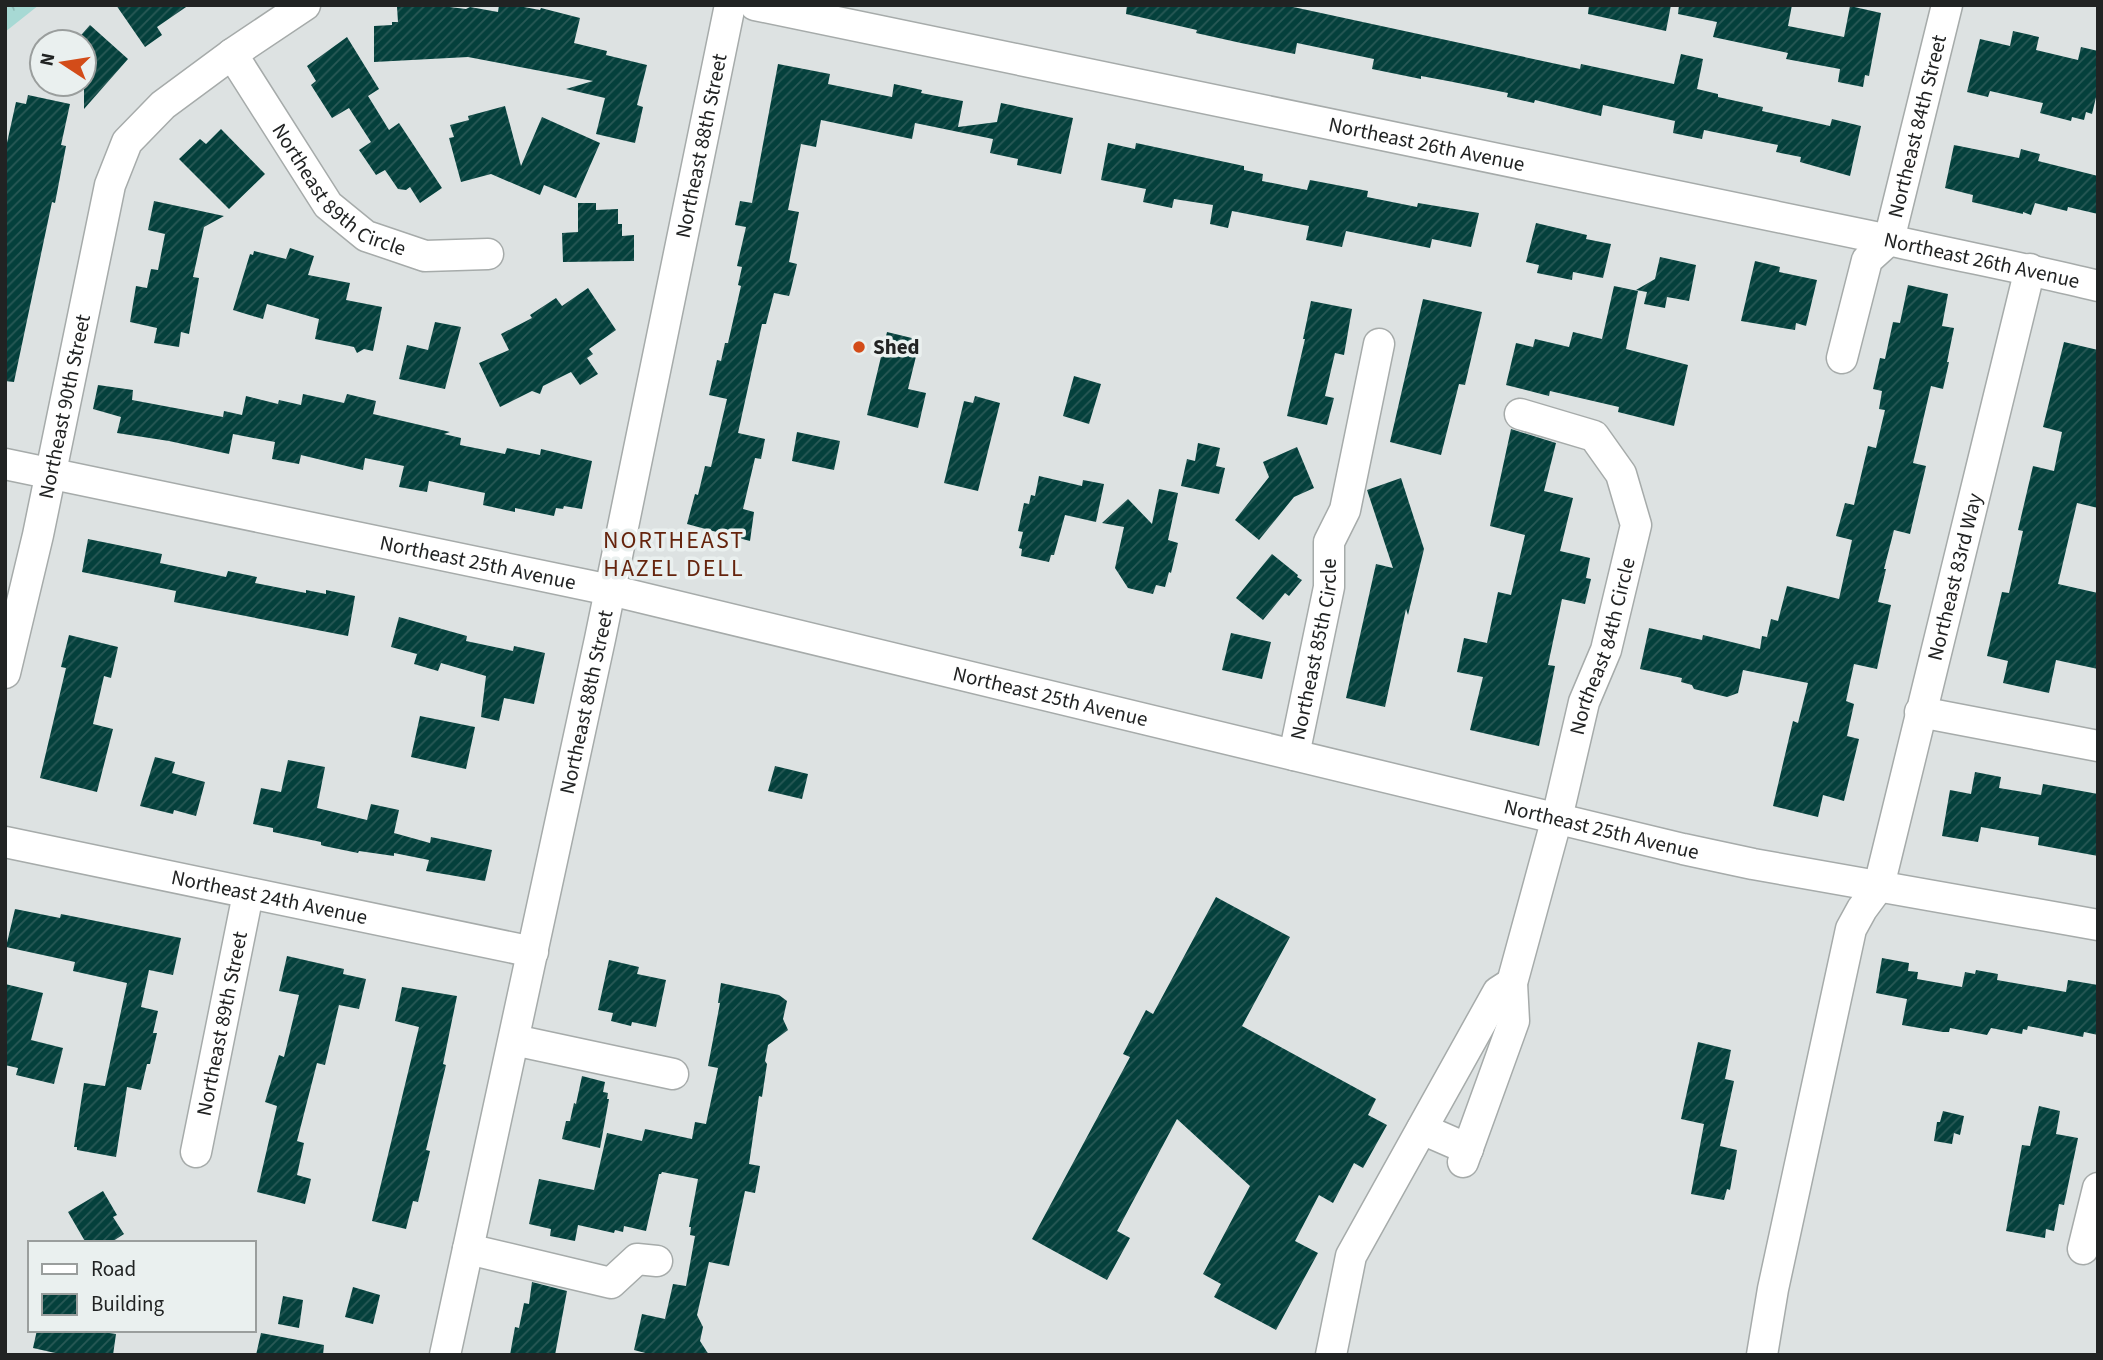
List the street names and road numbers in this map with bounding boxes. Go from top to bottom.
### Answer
street label: Northeast 84th Street [1880,32,1954,221]
street label: Northeast 88th Street [668,51,735,241]
street label: Northeast 26th Avenue [1326,109,1528,179]
street label: Northeast 89th Circle [265,117,410,263]
street label: Northeast 26th Avenue [1881,224,2083,296]
street label: Northeast 90th Street [31,312,98,501]
street label: Northeast 83rd Way [1920,490,1990,664]
street label: Northeast 25th Avenue [377,527,579,598]
street label: Northeast 84th Circle [1562,554,1643,738]
street label: Northeast 85th Circle [1283,558,1345,743]
street label: Northeast 88th Street [552,607,621,797]
street label: Northeast 25th Avenue [950,658,1151,734]
street label: Northeast 25th Avenue [1501,791,1702,867]
street label: Northeast 24th Avenue [169,862,370,932]
street label: Northeast 89th Street [189,929,255,1118]

